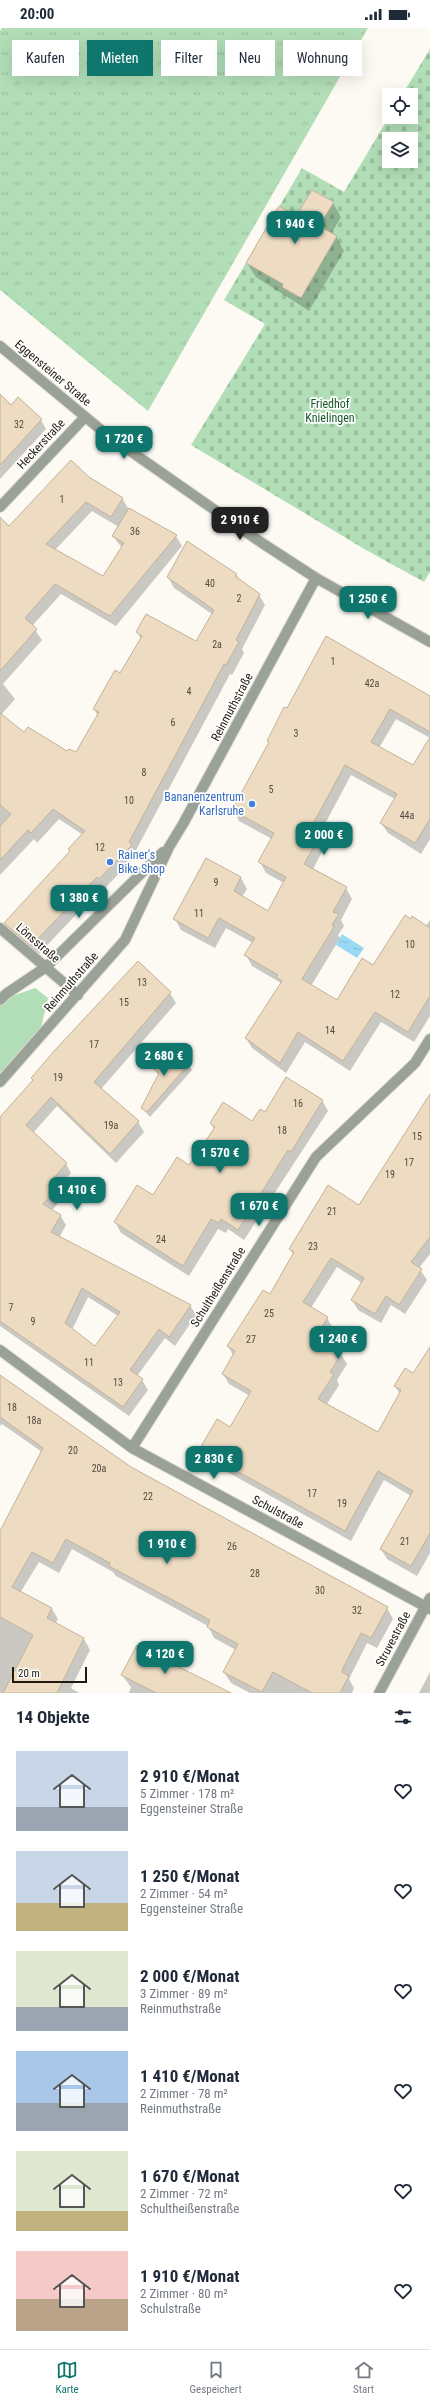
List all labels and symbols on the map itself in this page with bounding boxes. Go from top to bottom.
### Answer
pin: 1 940 € [258,211,332,245]
street label: Eggensteiner Straße [12,337,94,409]
park label: Friedhof Knielingen [305,397,355,425]
street label: Heckerstraße [14,416,68,472]
house number: 32 [14,419,24,430]
pin: 1 720 € [87,426,161,460]
house number: 1 [60,494,64,505]
pin: 2 910 € [203,507,277,541]
house number: 36 [130,526,140,537]
house number: 40 [205,578,215,589]
pin: 1 250 € [331,586,405,620]
house number: 2 [237,593,242,604]
house number: 2a [212,639,222,650]
house number: 1 [331,656,335,667]
street label: Reinmuthstraße [208,670,256,743]
house number: 42a [365,678,380,689]
house number: 4 [187,686,192,697]
house number: 6 [171,717,176,728]
house number: 3 [294,728,299,739]
house number: 8 [142,767,147,778]
house number: 5 [269,784,274,795]
place label: Bananenzentrum Karlsruhe [164,790,244,818]
house number: 10 [124,795,134,806]
marker: Bananenzentrum Karlsruhe [247,799,257,809]
house number: 44a [400,810,415,821]
pin: 2 000 € [287,822,361,856]
house number: 12 [95,842,105,853]
place label: Rainer's Bike Shop [118,848,165,876]
marker: Rainer's Bike Shop [105,857,115,867]
house number: 9 [214,877,219,888]
pin: 1 380 € [42,885,116,919]
house number: 11 [194,908,204,919]
street label: Lönsstraße [13,920,63,966]
house number: 10 [405,939,415,950]
street label: Reinmuthstraße [41,949,101,1015]
house number: 13 [137,977,147,988]
house number: 12 [390,989,400,1000]
house number: 15 [119,997,129,1008]
house number: 14 [325,1025,335,1036]
house number: 17 [89,1039,99,1050]
pin: 2 680 € [127,1043,201,1077]
house number: 19 [53,1072,63,1083]
house number: 16 [293,1098,303,1109]
house number: 19a [104,1120,119,1131]
house number: 18 [277,1125,287,1136]
house number: 15 [412,1131,422,1142]
pin: 1 570 € [183,1140,257,1174]
house number: 17 [404,1157,414,1168]
house number: 19 [385,1169,395,1180]
pin: 1 410 € [40,1177,114,1211]
pin: 1 670 € [222,1193,296,1227]
house number: 21 [327,1206,337,1217]
house number: 24 [156,1234,166,1245]
house number: 23 [308,1241,318,1252]
street label: Schultheißenstraße [188,1244,248,1330]
house number: 7 [9,1302,14,1313]
house number: 25 [264,1308,274,1319]
house number: 9 [31,1316,36,1327]
pin: 1 240 € [301,1326,375,1360]
house number: 27 [246,1334,256,1345]
house number: 11 [84,1357,94,1368]
house number: 13 [113,1377,123,1388]
house number: 18 [7,1402,17,1413]
house number: 18a [27,1415,42,1426]
house number: 20 [68,1445,78,1456]
pin: 2 830 € [177,1446,251,1480]
house number: 20a [92,1463,107,1474]
house number: 17 [307,1488,317,1499]
house number: 22 [143,1491,153,1502]
street label: Schulstraße [250,1493,306,1532]
house number: 19 [337,1498,347,1509]
pin: 1 910 € [130,1531,204,1565]
house number: 21 [400,1536,410,1547]
house number: 26 [227,1541,237,1552]
house number: 28 [250,1568,260,1579]
house number: 30 [315,1585,325,1596]
house number: 32 [352,1605,362,1616]
street label: Struvestraße [373,1609,413,1669]
pin: 4 120 € [128,1641,202,1675]
scale bar [12,1665,87,1684]

